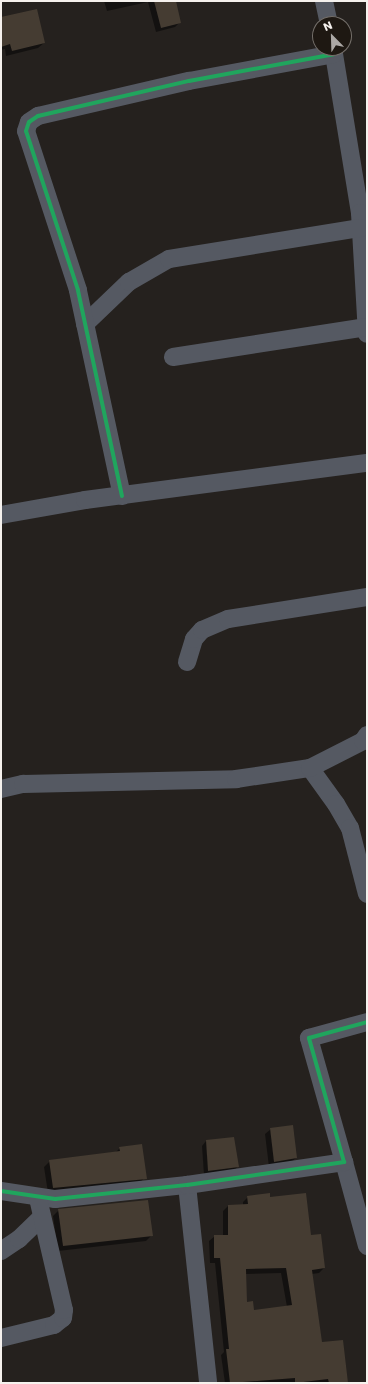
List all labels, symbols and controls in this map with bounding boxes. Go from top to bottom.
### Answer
north arrow [312,16,352,56]
text: N [321,17,335,35]

